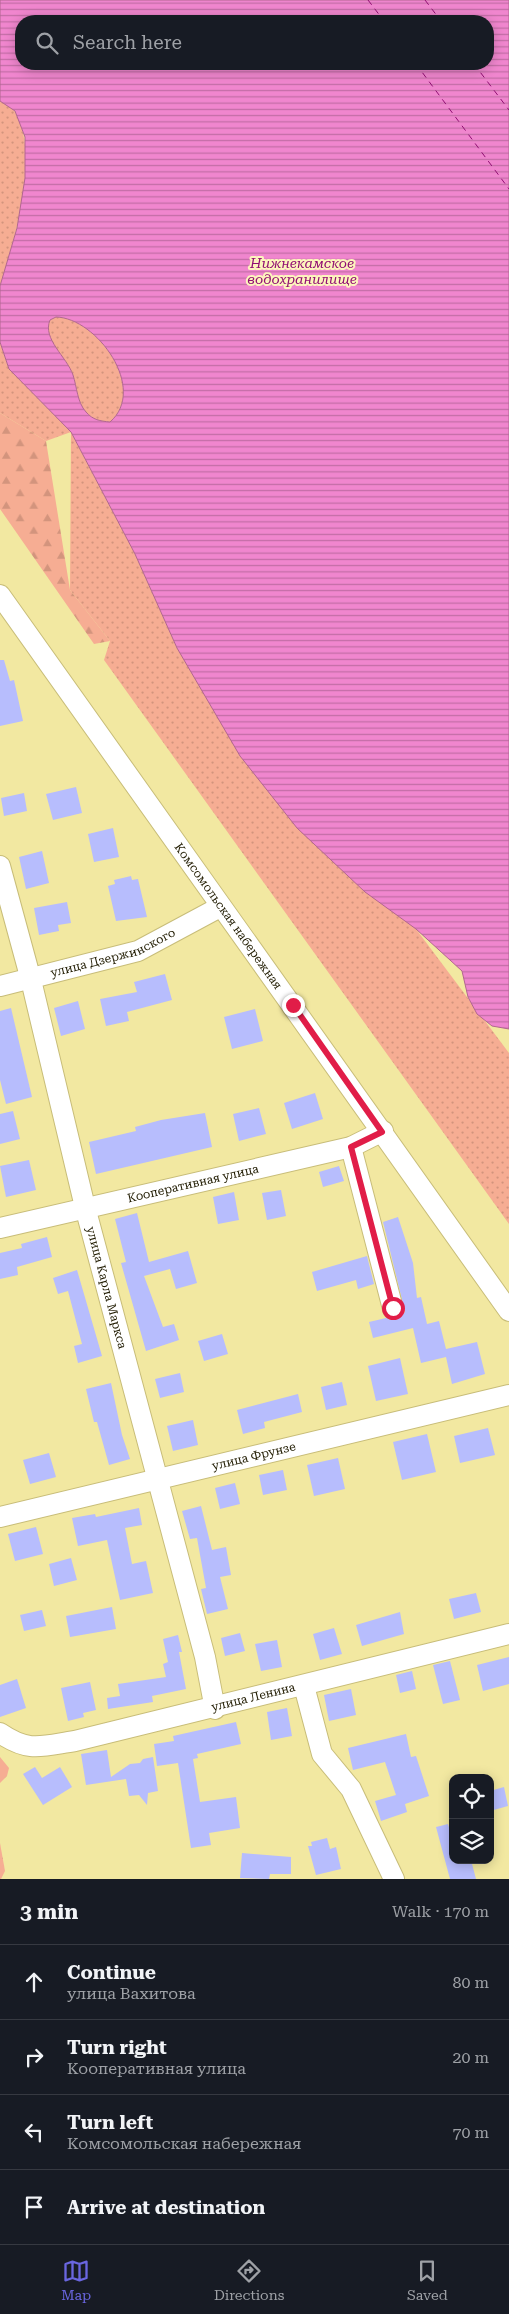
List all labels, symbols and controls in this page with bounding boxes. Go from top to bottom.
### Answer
search box [15,15,494,70]
icon: search [33,29,61,57]
text: Search here [73,31,182,54]
water label: Нижнекамское водохранилище [247,255,357,287]
street label: Комсомольская набережная [172,840,285,992]
street label: улица Дзержинского [49,925,178,980]
route end [282,994,305,1017]
street label: Кооперативная улица [126,1161,260,1205]
street label: улица Карла Маркса [84,1225,130,1351]
route start [382,1297,405,1320]
street label: улица Фрунзе [211,1439,297,1473]
street label: улица Ленина [210,1680,297,1714]
map controls [449,1774,494,1864]
button: locate [449,1774,494,1819]
button: layers [449,1819,494,1864]
text: 3 min [20,1900,78,1924]
text: Walk · 170 m [392,1902,489,1921]
text: Continue [67,1961,156,1984]
icon: ahead [20,1968,48,1996]
text: 80 m [452,1973,489,1992]
text: улица Вахитова [67,1984,196,2003]
text: Turn right [67,2036,167,2059]
icon: right [20,2043,48,2071]
text: 20 m [452,2048,489,2067]
text: Кооперативная улица [67,2059,246,2078]
text: Turn left [67,2111,153,2134]
icon: left [20,2118,48,2146]
text: 70 m [452,2123,489,2142]
text: Комсомольская набережная [67,2134,301,2153]
icon: arrive [20,2193,48,2221]
text: Arrive at destination [67,2196,265,2219]
tab: Map [61,2257,91,2303]
tab: Directions [214,2257,284,2303]
tab: Saved [407,2257,448,2303]

